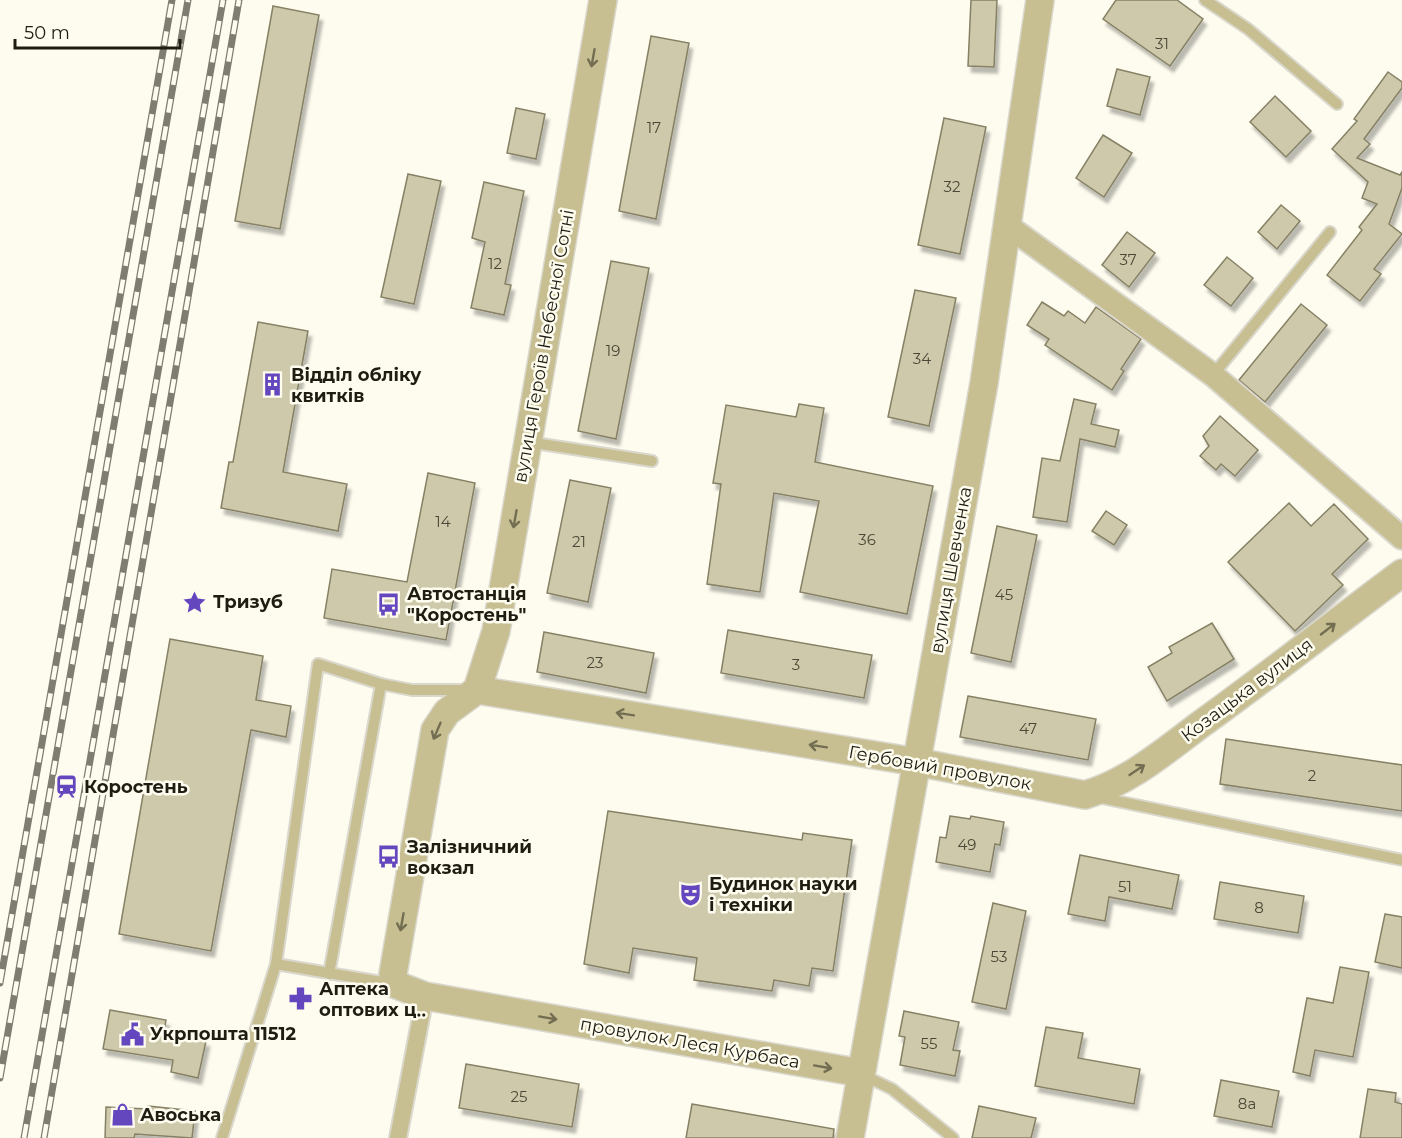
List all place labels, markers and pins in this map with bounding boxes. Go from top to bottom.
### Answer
place label: Відділ обліку квитків [291,364,422,407]
building icon: Відділ обліку квитків [260,372,286,398]
place label: Автостанція "Коростень" [407,583,527,626]
place icon: Тризуб [182,589,208,615]
place label: Тризуб [213,591,283,613]
bus stop icon: Автостанція "Коростень" [376,591,402,617]
station icon: Коростень [53,774,79,800]
place label: Коростень [84,776,188,798]
place label: Залізничний вокзал [406,836,532,879]
bus stop icon: Залізничний вокзал [376,844,402,870]
place label: Будинок науки і техніки [709,873,858,916]
theatre icon: Будинок науки і техніки [678,881,704,907]
place label: Аптека оптових ц‥ [319,978,426,1021]
pharmacy icon: Аптека оптових ц‥ [288,986,314,1012]
public building icon: Укрпошта 11512 [119,1021,145,1047]
place label: Укрпошта 11512 [150,1023,297,1045]
shop icon: Авоська [109,1102,135,1128]
place label: Авоська [140,1104,221,1126]

